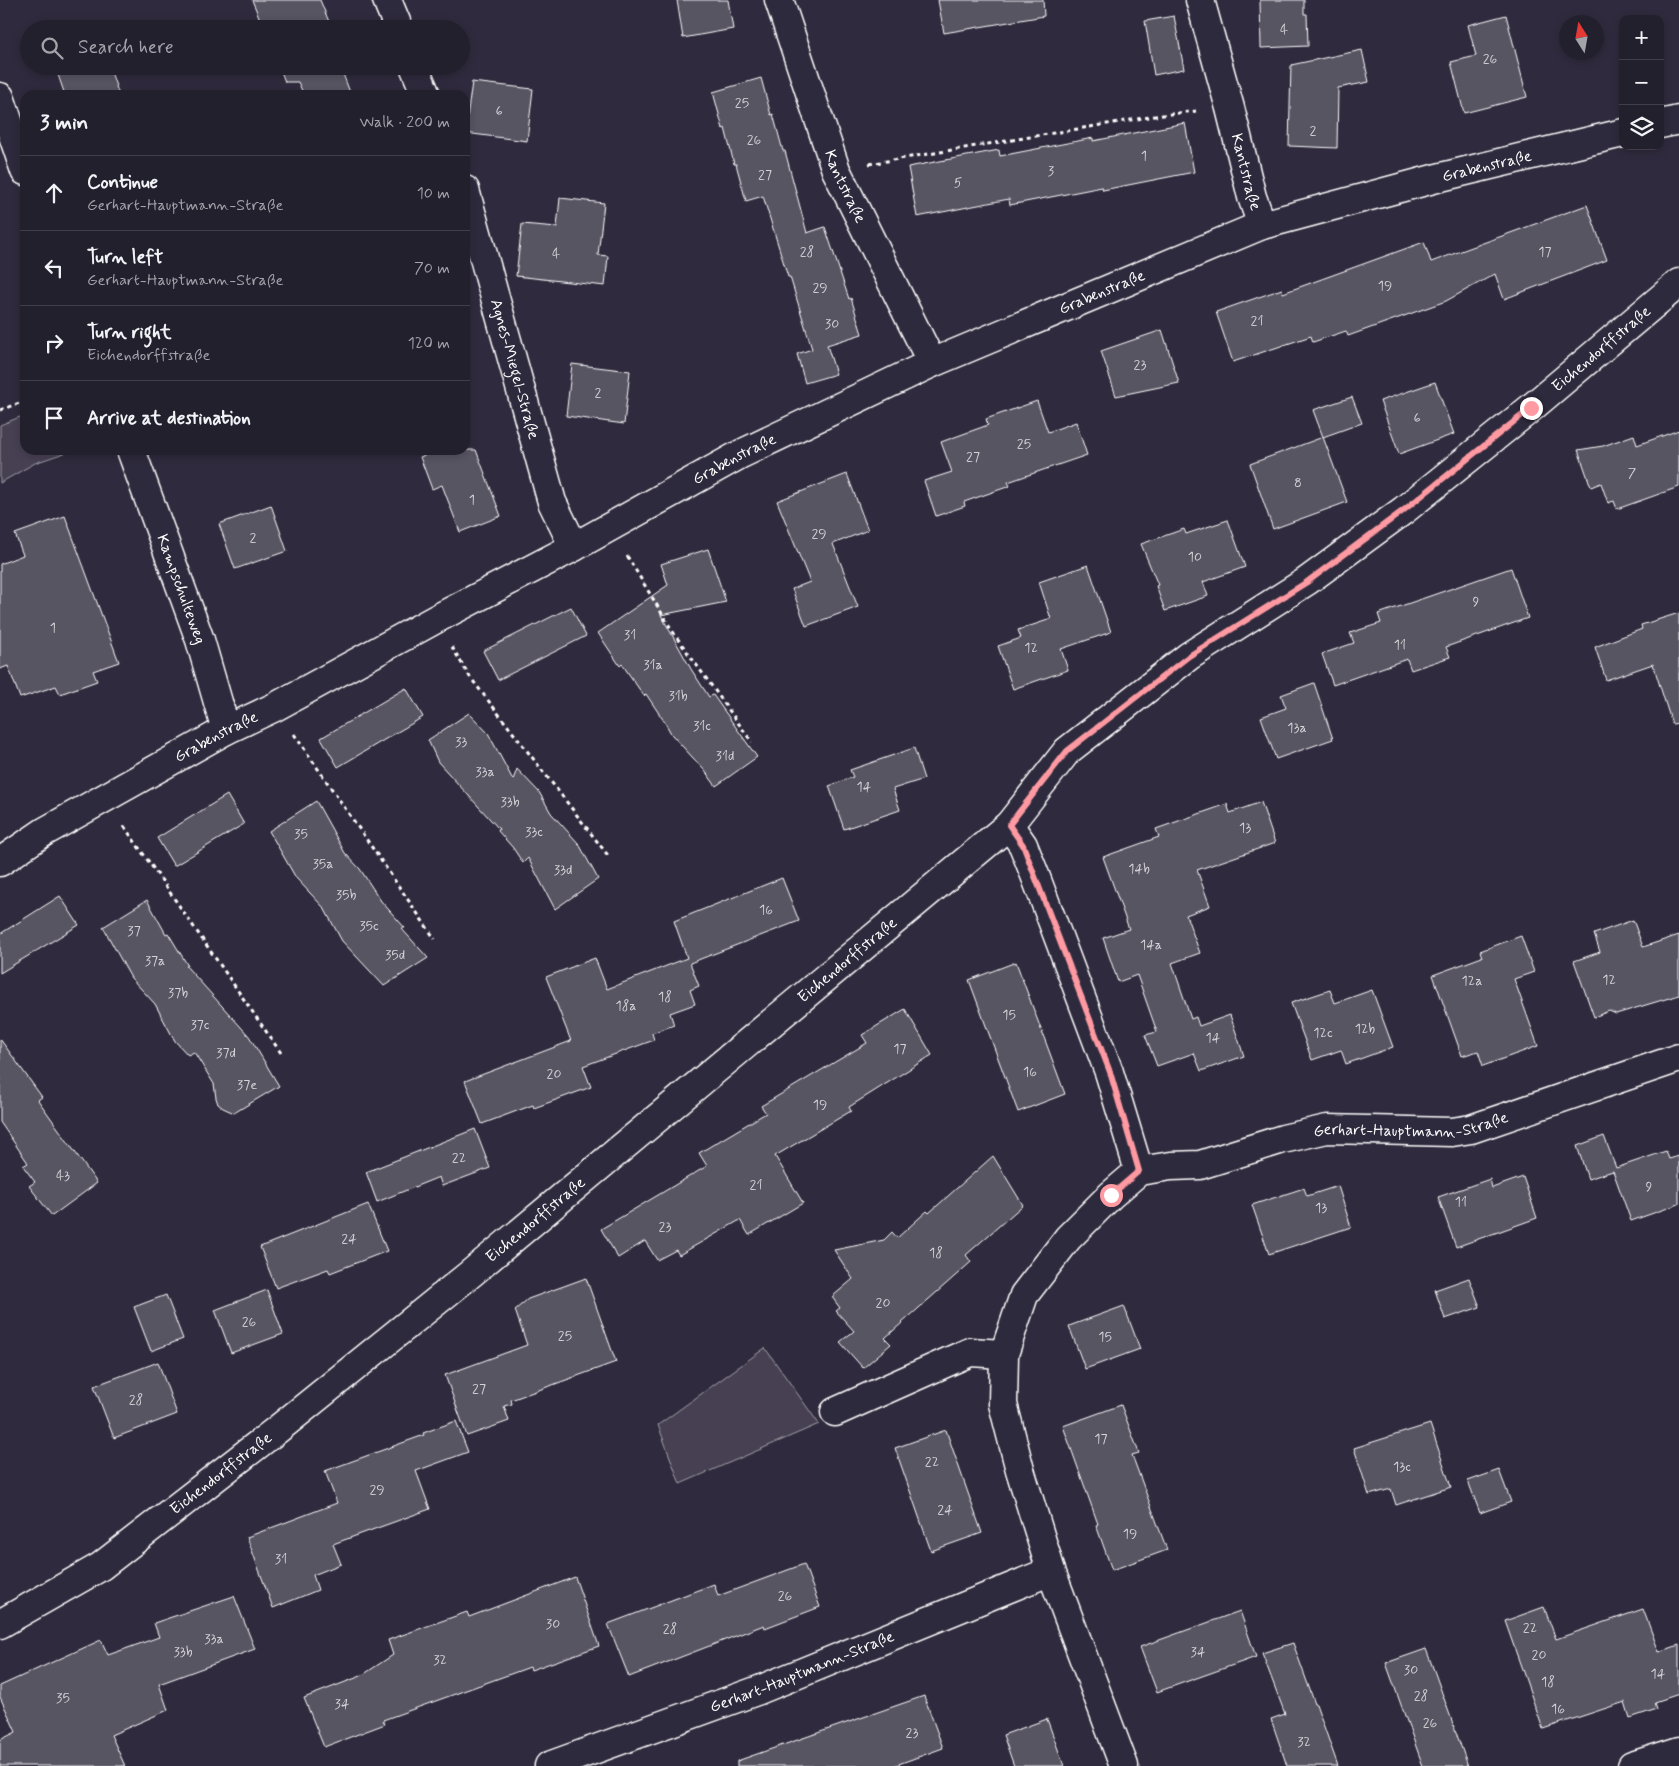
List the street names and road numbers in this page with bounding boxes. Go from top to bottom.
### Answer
street label: Kantstraße [1226,131,1266,213]
street label: Grabenstraße [1440,145,1534,187]
street label: Kantstraße [819,147,871,227]
street label: Grabenstraße [1056,265,1148,319]
street label: Agnes-Miegel-Straße [485,297,545,442]
street label: Eichendorffstraße [1547,301,1655,397]
street label: Grabenstraße [689,428,780,490]
street label: Kampschulteweg [152,531,211,647]
street label: Grabenstraße [171,706,261,767]
street label: Eichendorffstraße [793,912,901,1007]
street label: Gerhart-Hauptmann-Straße [1311,1107,1511,1143]
street label: Eichendorffstraße [481,1172,590,1267]
street label: Eichendorffstraße [166,1427,276,1519]
street label: Gerhart-Hauptmann-Straße [707,1626,897,1717]

